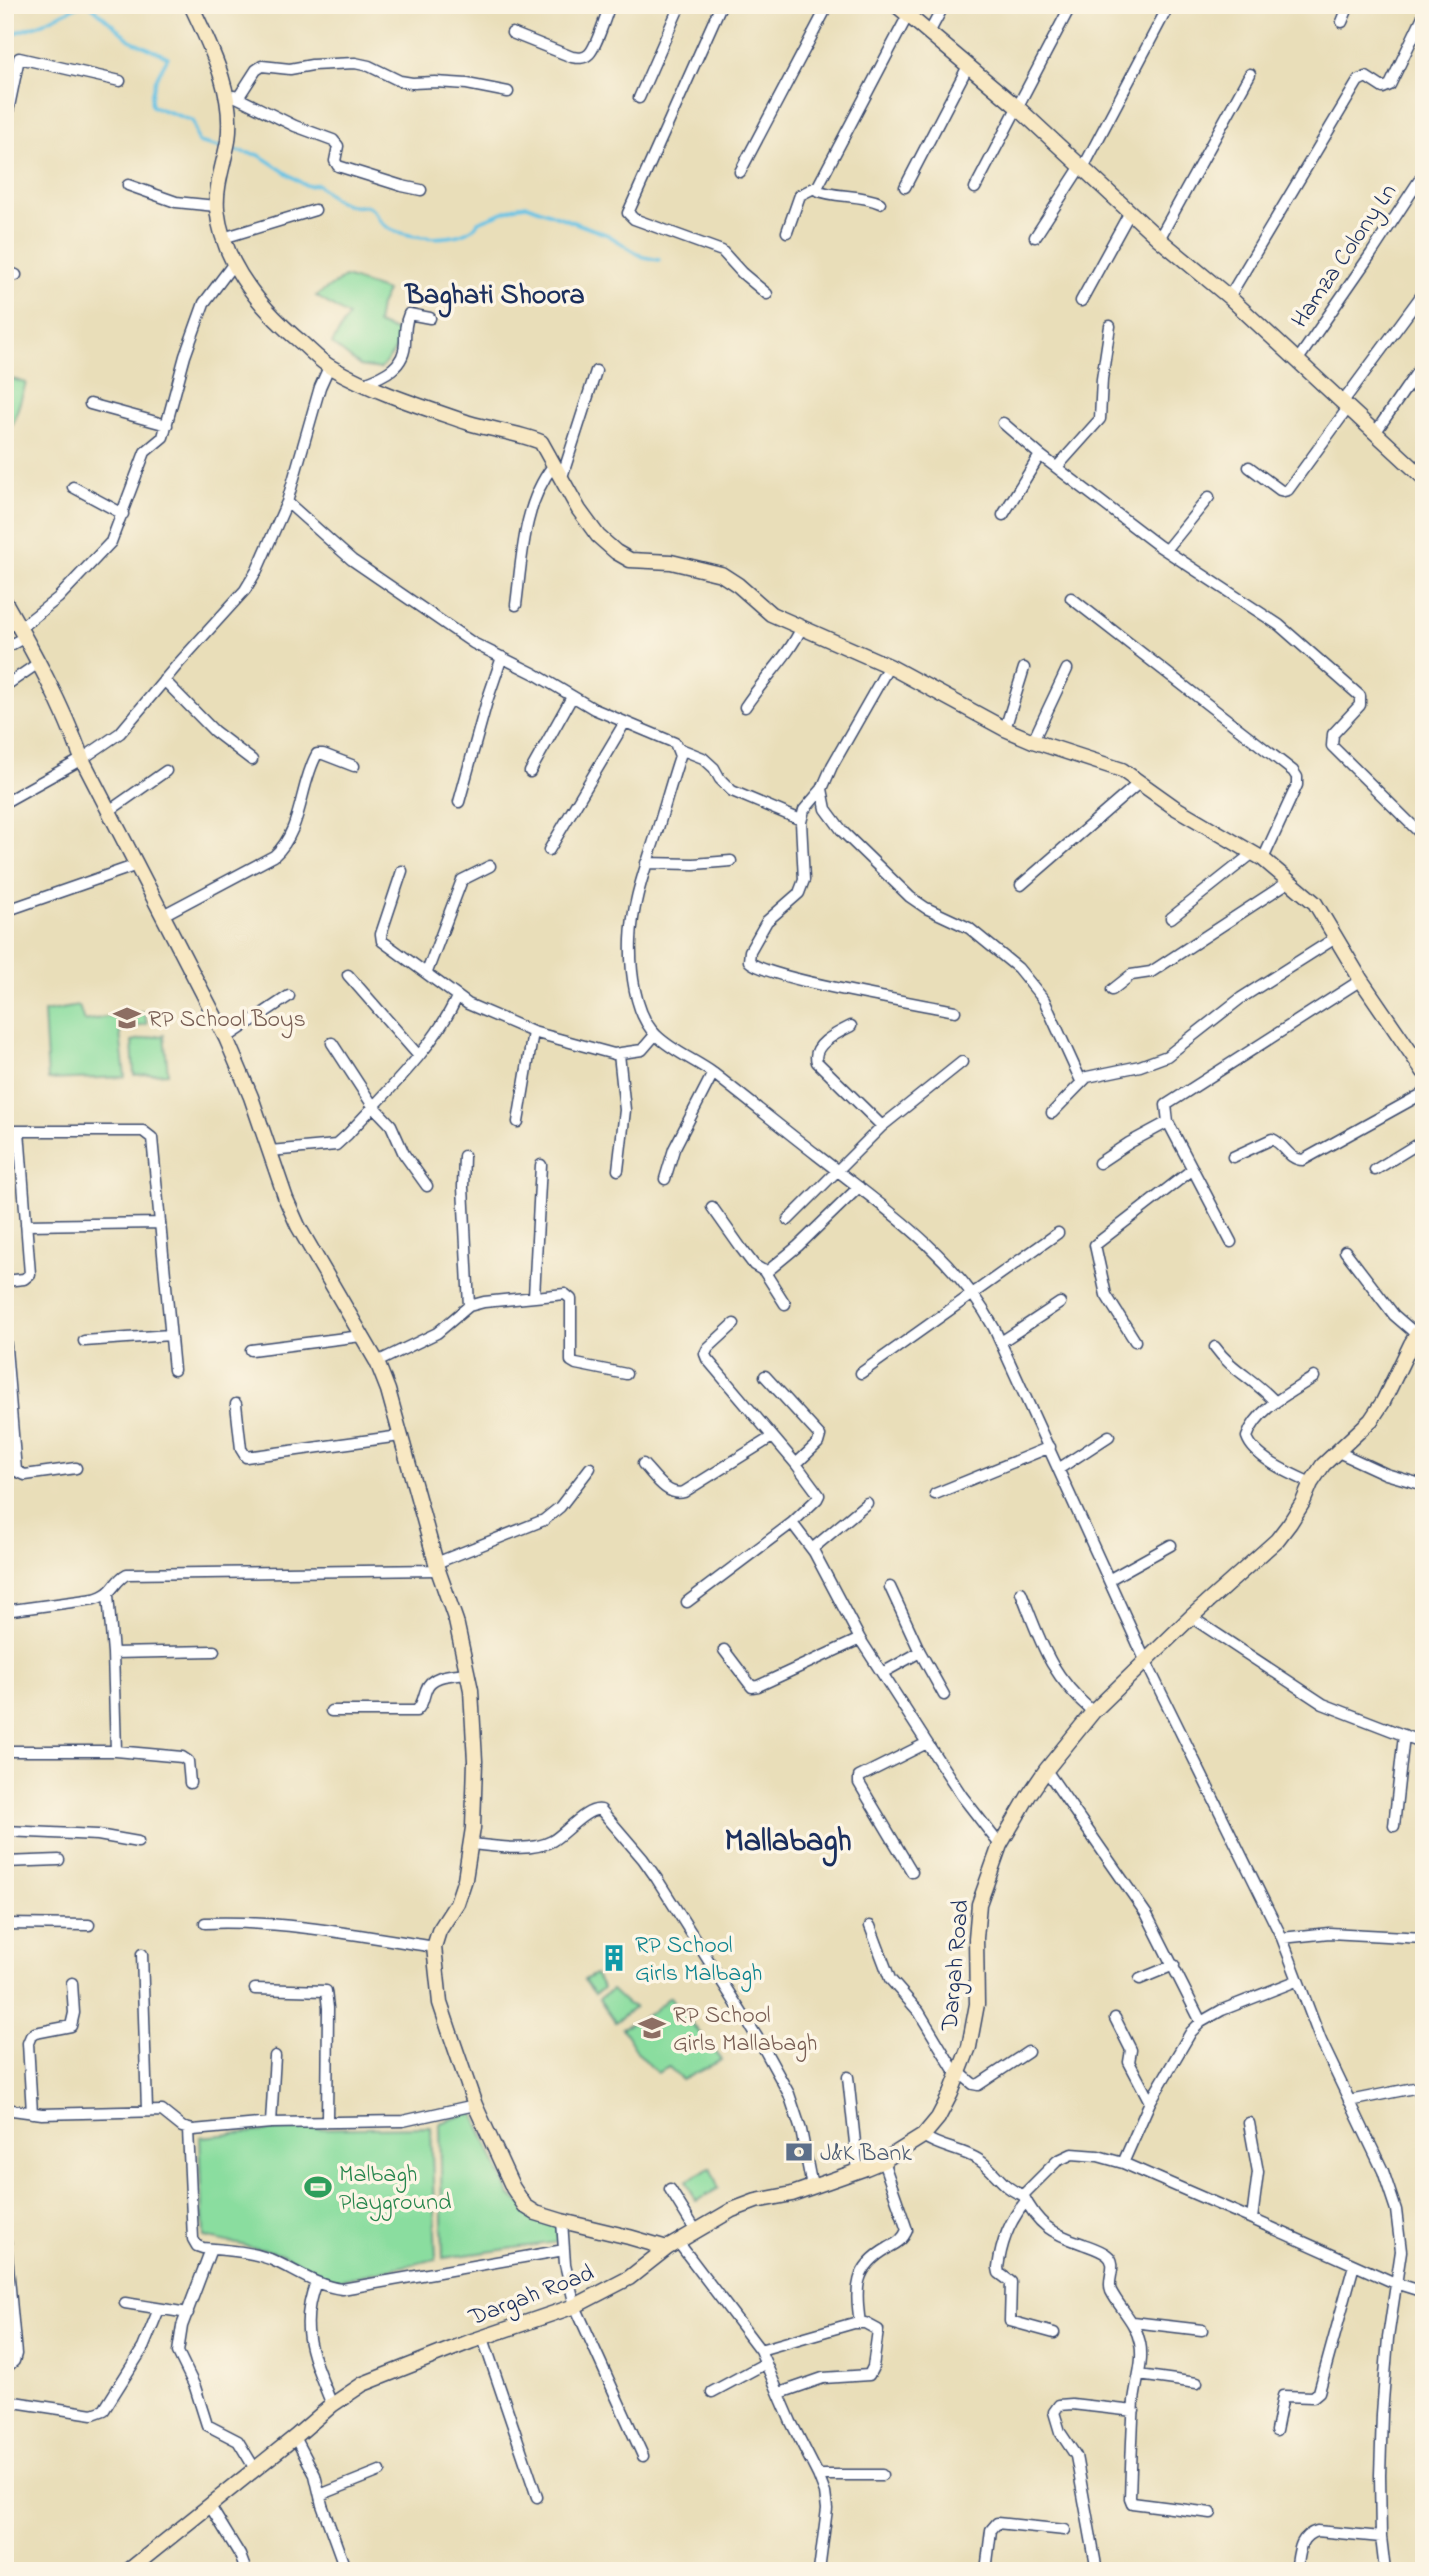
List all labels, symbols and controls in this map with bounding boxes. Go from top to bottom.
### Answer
street label: Hamza Colony Ln [1284,177,1407,336]
district label: Baghati Shoora [403,276,585,318]
school or university icon: RP School Boys [112,1003,142,1033]
place label: RP School Boys [148,1003,306,1039]
district label: Mallabagh [724,1819,852,1867]
street label: Dargah Road [933,1898,980,2033]
place label: RP School Girls Malbagh [635,1929,763,1992]
building icon: RP School Girls Malbagh [599,1943,629,1973]
place label: RP School Girls Mallabagh [673,1999,817,2062]
school or university icon: RP School Girls Mallabagh [637,2013,667,2043]
bank icon: J&K Bank [784,2137,814,2167]
place label: J&K Bank [820,2137,912,2172]
place label: Malbagh Playground [339,2158,452,2222]
sports icon: Malbagh Playground [303,2172,333,2202]
street label: Dargah Road [463,2256,600,2337]

